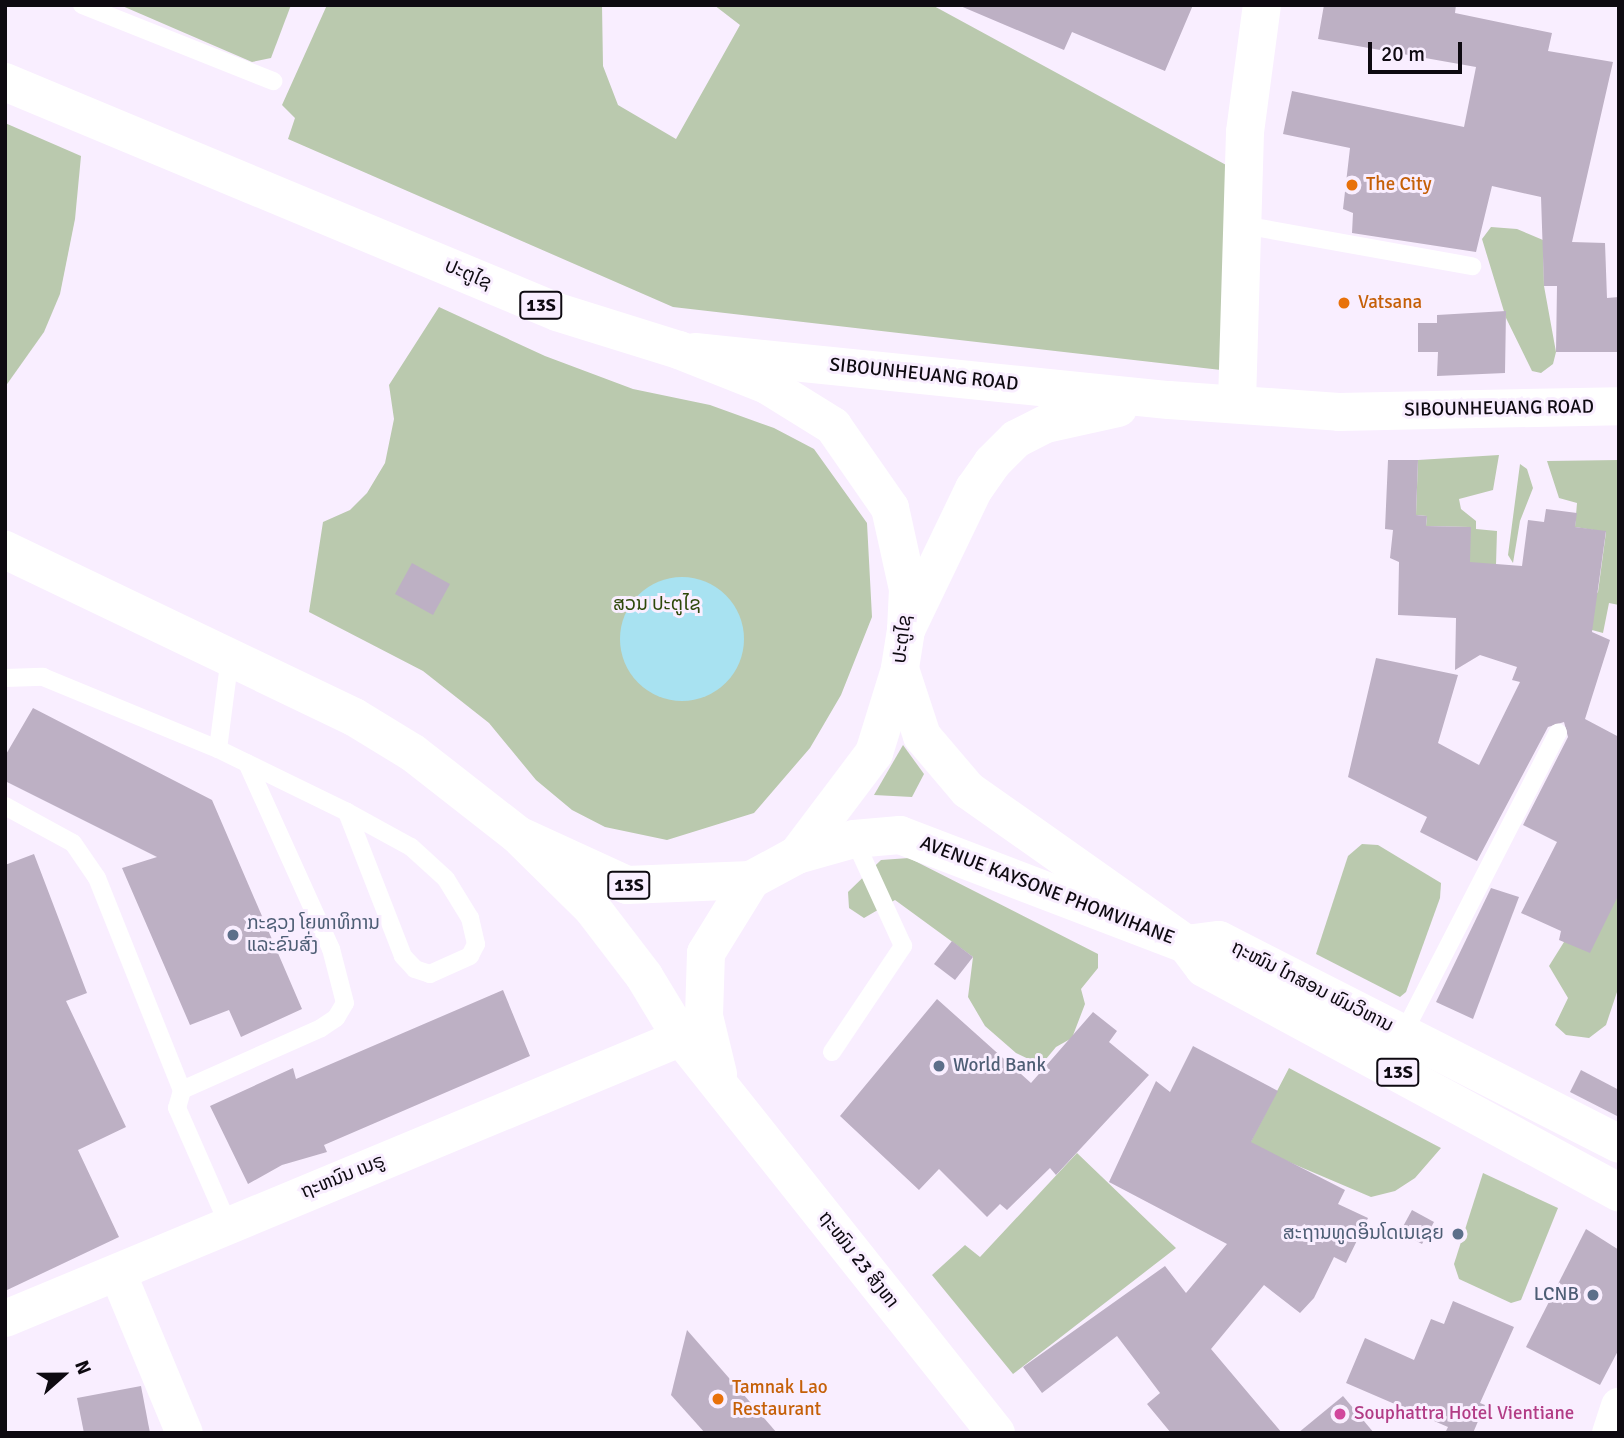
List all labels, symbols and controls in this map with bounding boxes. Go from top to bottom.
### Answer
scale bar [1372,28,1466,72]
text: 20 m [1381,41,1425,67]
place label: The City [1366,174,1432,196]
marker: The City [1344,177,1360,193]
street label: ປະຕູໄຊ [441,255,495,295]
road number: 13S [518,290,564,320]
place label: Vatsana [1358,292,1422,314]
marker: Vatsana [1336,295,1352,311]
street label: SIBOUNHEUANG ROAD [828,354,1020,396]
street label: SIBOUNHEUANG ROAD [1404,396,1594,422]
park label: ສວນ ປະຕູໄຊ [613,594,701,616]
street label: ປະຕູໄຊ [889,613,917,665]
street label: AVENUE KAYSONE PHOMVIHANE [917,832,1177,950]
road number: 13S [606,870,652,900]
place label: ກະຊວງ ໂຍທາທິການ ແລະຂົນສົ່ງ [247,913,380,957]
marker: ກະຊວງ ໂຍທາທິການ ແລະຂົນສົ່ງ [225,927,241,943]
street label: ຖະໜົນ ໄກສອນ ພົມວິຫານ [1227,936,1397,1038]
place label: World Bank [953,1055,1046,1077]
marker: World Bank [931,1058,947,1074]
road number: 13S [1375,1058,1421,1086]
street label: ຖະຫນົນ ເນຣູ [298,1150,388,1204]
street label: ຖະໜົນ 23 ສິງຫາ [813,1207,903,1313]
place label: ສະຖານທູດອິນໂດເນເຊຍ [1283,1223,1444,1245]
marker: ສະຖານທູດອິນໂດເນເຊຍ [1450,1226,1466,1242]
place label: LCNB [1534,1284,1579,1306]
marker: LCNB [1585,1287,1601,1303]
north arrow [28,1340,98,1410]
text: N [69,1357,96,1378]
place label: Tamnak Lao Restaurant [732,1377,828,1421]
marker: Tamnak Lao Restaurant [710,1391,726,1407]
place label: Souphattra Hotel Vientiane [1354,1403,1574,1425]
marker: Souphattra Hotel Vientiane [1332,1406,1348,1422]

